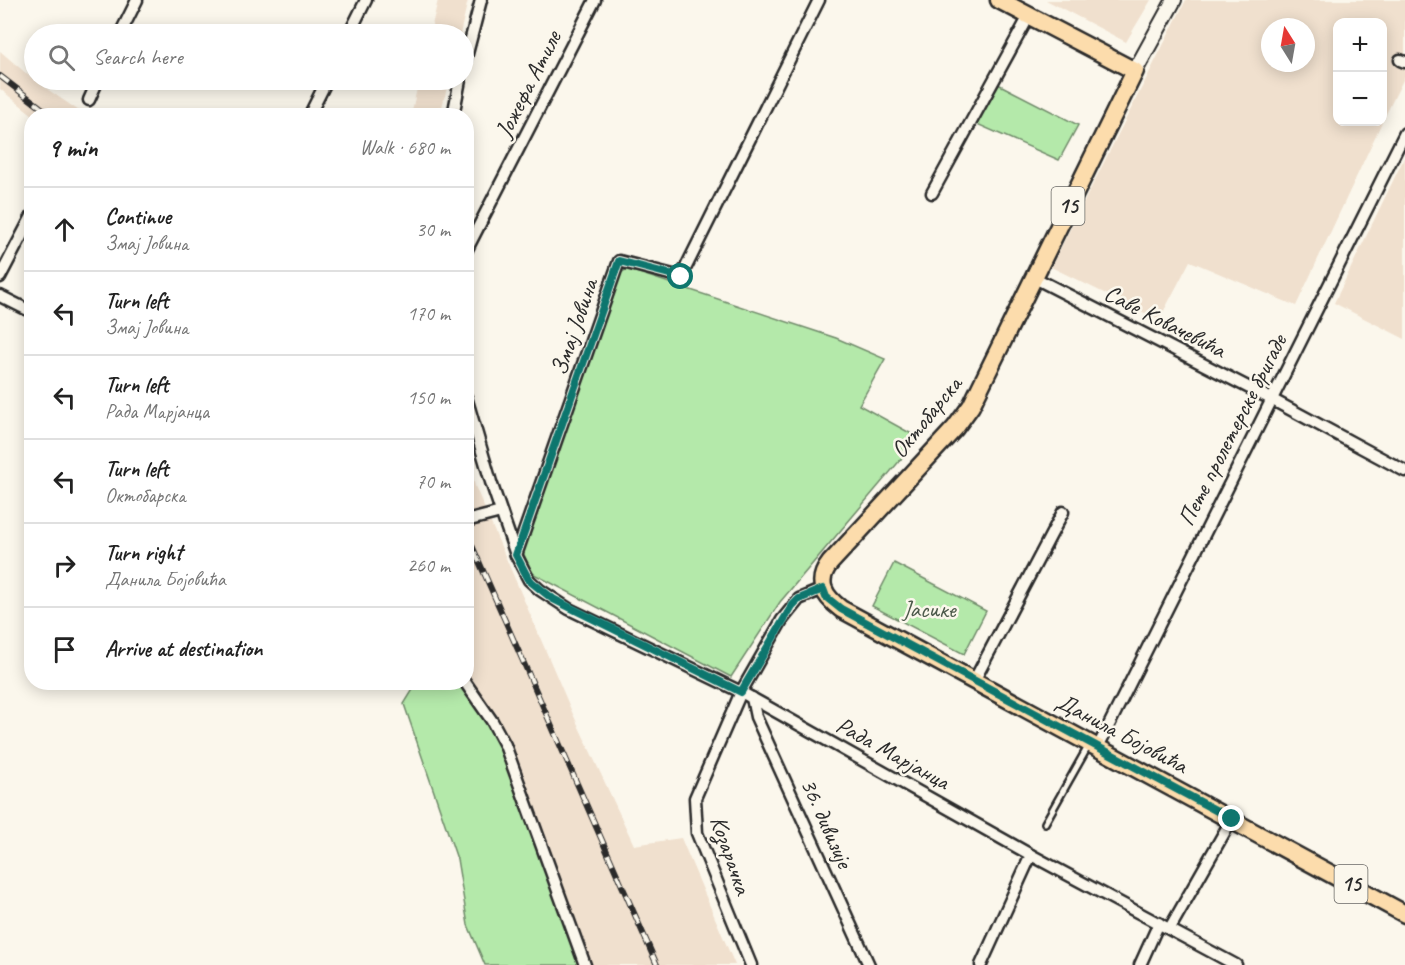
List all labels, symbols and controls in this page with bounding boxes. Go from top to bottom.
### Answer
north arrow [1261,18,1315,72]
map controls [1333,18,1387,126]
button: + [1333,18,1387,72]
search box [24,24,474,90]
street label: Јожефа Атиле [488,24,569,143]
icon: search [45,41,78,74]
text: Search here [93,43,183,71]
button: − [1333,72,1387,126]
text: 9 min [48,131,98,164]
text: Walk · 680 m [360,135,450,160]
road number: 15 [1052,187,1084,225]
text: Continue [105,203,171,231]
icon: ahead [48,213,81,246]
text: 30 m [416,217,450,242]
text: Змај Јовина [105,231,188,256]
route start [667,263,693,289]
street label: Змај Јовина [544,273,605,379]
street label: Саве Ковачевића [1099,278,1232,365]
text: Turn left [105,287,169,315]
icon: left [48,297,81,330]
text: 170 m [407,301,450,326]
text: Змај Јовина [105,315,188,340]
street label: Пете пролетерске бригаде [1171,327,1294,531]
street label: Октобарска [884,368,969,464]
text: Turn left [105,371,169,399]
icon: left [48,381,81,414]
text: 150 m [407,385,450,410]
text: Рада Марјанца [105,399,209,424]
text: Turn left [105,455,169,483]
icon: left [48,465,81,498]
text: 70 m [416,469,450,494]
text: Октобарска [105,483,186,508]
text: Turn right [105,539,182,567]
icon: right [48,549,81,582]
text: 260 m [407,553,450,578]
text: Данила Бојовића [105,567,225,592]
park label: Јасике [901,594,958,624]
icon: arrive [48,633,81,666]
text: Arrive at destination [105,635,262,663]
street label: Данила Бојовића [1051,686,1194,781]
street label: Рада Марјанца [831,710,956,797]
street label: 36. дивизије [794,773,861,875]
route end [1218,805,1244,831]
street label: Козарачка [703,812,759,900]
road number: 15 [1334,865,1368,903]

